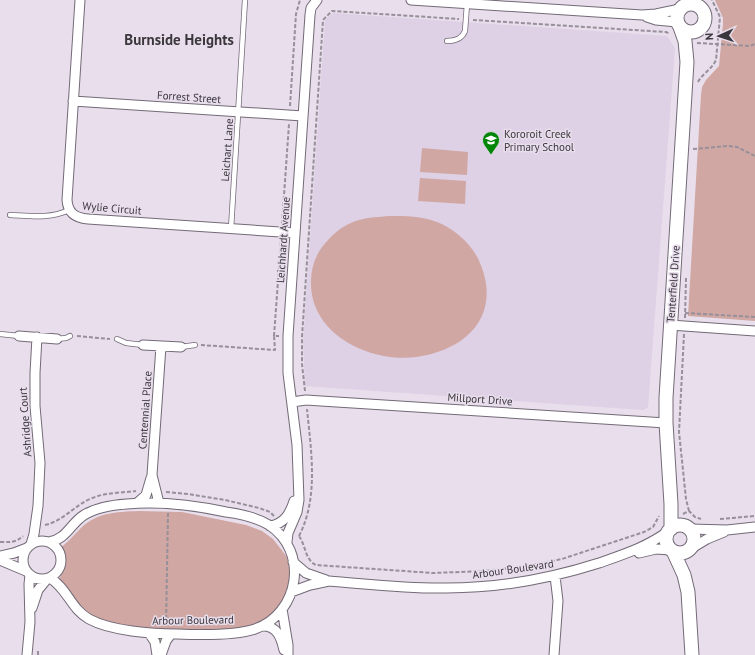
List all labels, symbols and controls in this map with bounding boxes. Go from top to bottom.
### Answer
north arrow [699,16,739,56]
district label: Burnside Heights [124,30,234,49]
text: N [702,33,716,41]
street label: Forrest Street [157,88,222,106]
street label: Leichart Lane [218,118,236,182]
place label: Kororoit Creek Primary School [504,127,575,154]
school or university icon: Kororoit Creek Primary School [481,130,501,155]
street label: Leichhardt Avenue [273,196,293,284]
street label: Wylie Circuit [82,198,142,218]
street label: Tenterfield Drive [663,244,683,323]
street label: Centennial Place [135,370,155,450]
street label: Ashridge Court [16,387,34,457]
street label: Millport Drive [447,390,513,408]
street label: Arbour Boulevard [472,556,555,582]
street label: Arbour Boulevard [152,612,234,628]

